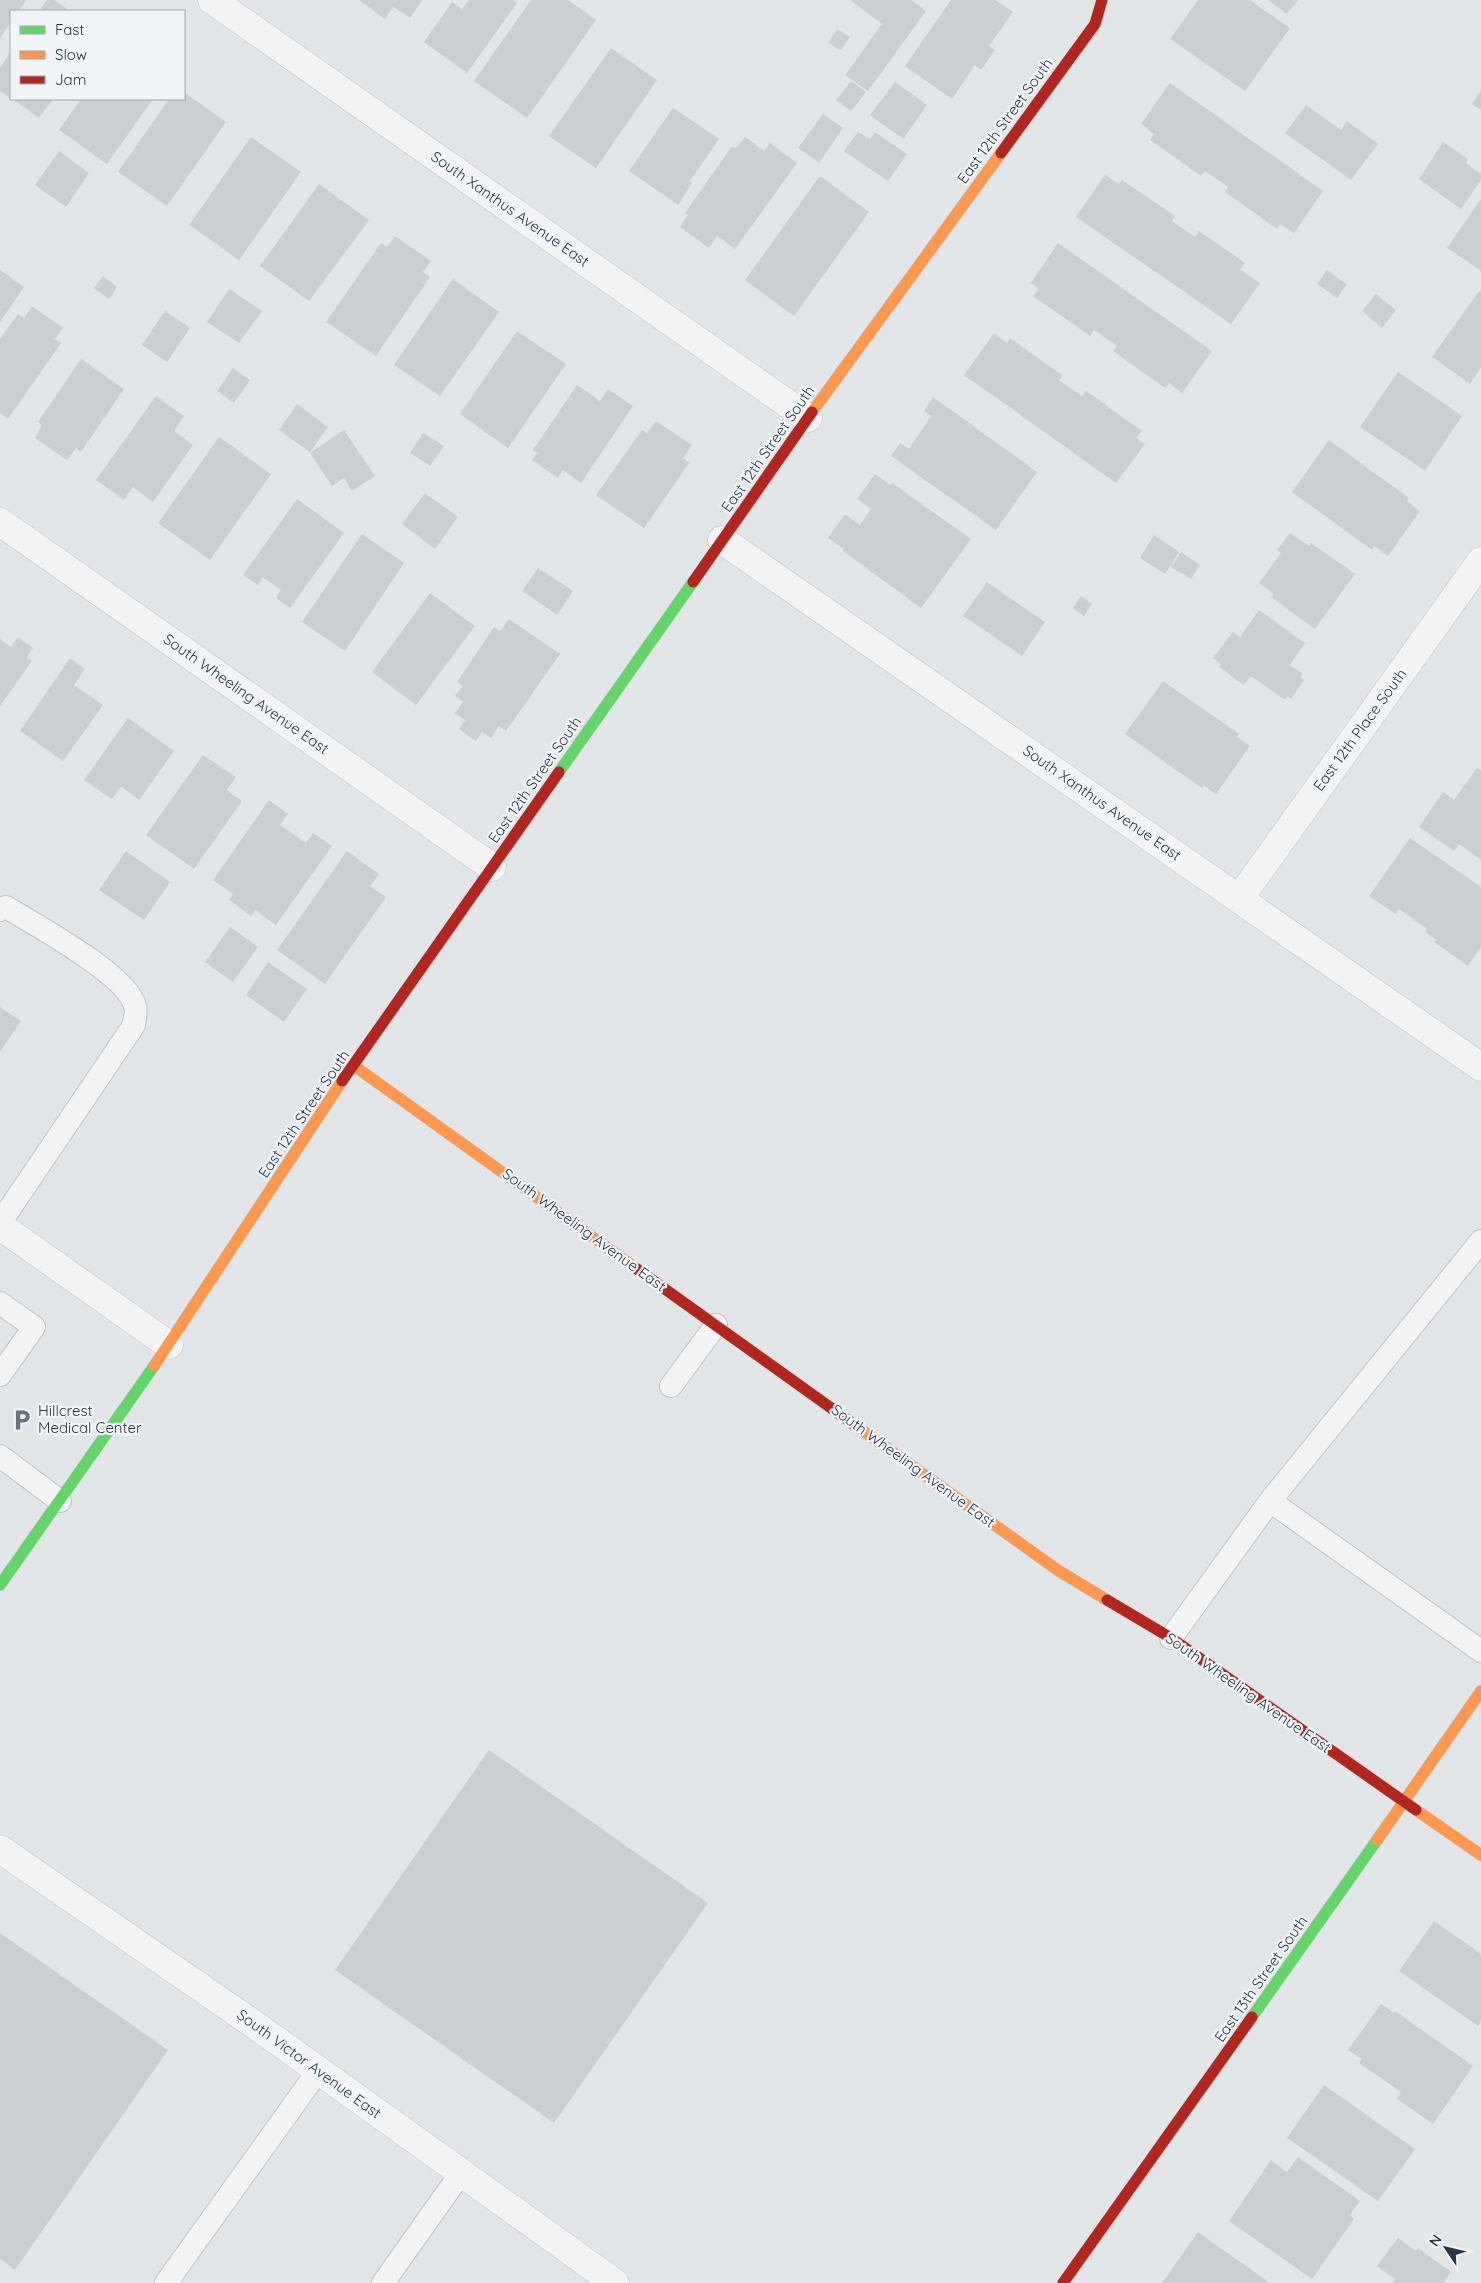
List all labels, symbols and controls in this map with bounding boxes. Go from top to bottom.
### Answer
legend [10,10,185,100]
text: Fast [55,20,84,39]
text: Slow [55,45,87,64]
street label: East 12th Street South [953,54,1056,187]
text: Jam [55,70,86,89]
street label: South Xanthus Avenue East [427,147,593,271]
street label: East 12th Street South [717,382,818,516]
street label: South Wheeling Avenue East [160,629,333,758]
street label: East 12th Place South [1309,665,1410,795]
street label: East 12th Street South [484,713,585,847]
street label: South Xanthus Avenue East [1019,741,1185,865]
street label: East 12th Street South [254,1046,353,1181]
street label: South Wheeling Avenue East [499,1164,670,1295]
street label: South Wheeling Avenue East [828,1400,999,1531]
place label: Hillcrest Medical Center [38,1401,142,1437]
parking icon: Hillcrest Medical Center [9,1407,35,1433]
street label: South Wheeling Avenue East [1162,1628,1335,1757]
street label: East 13th Street South [1210,1912,1311,2045]
street label: South Victor Avenue East [233,2005,385,2122]
north arrow [1421,2223,1471,2273]
text: N [1425,2231,1446,2250]

